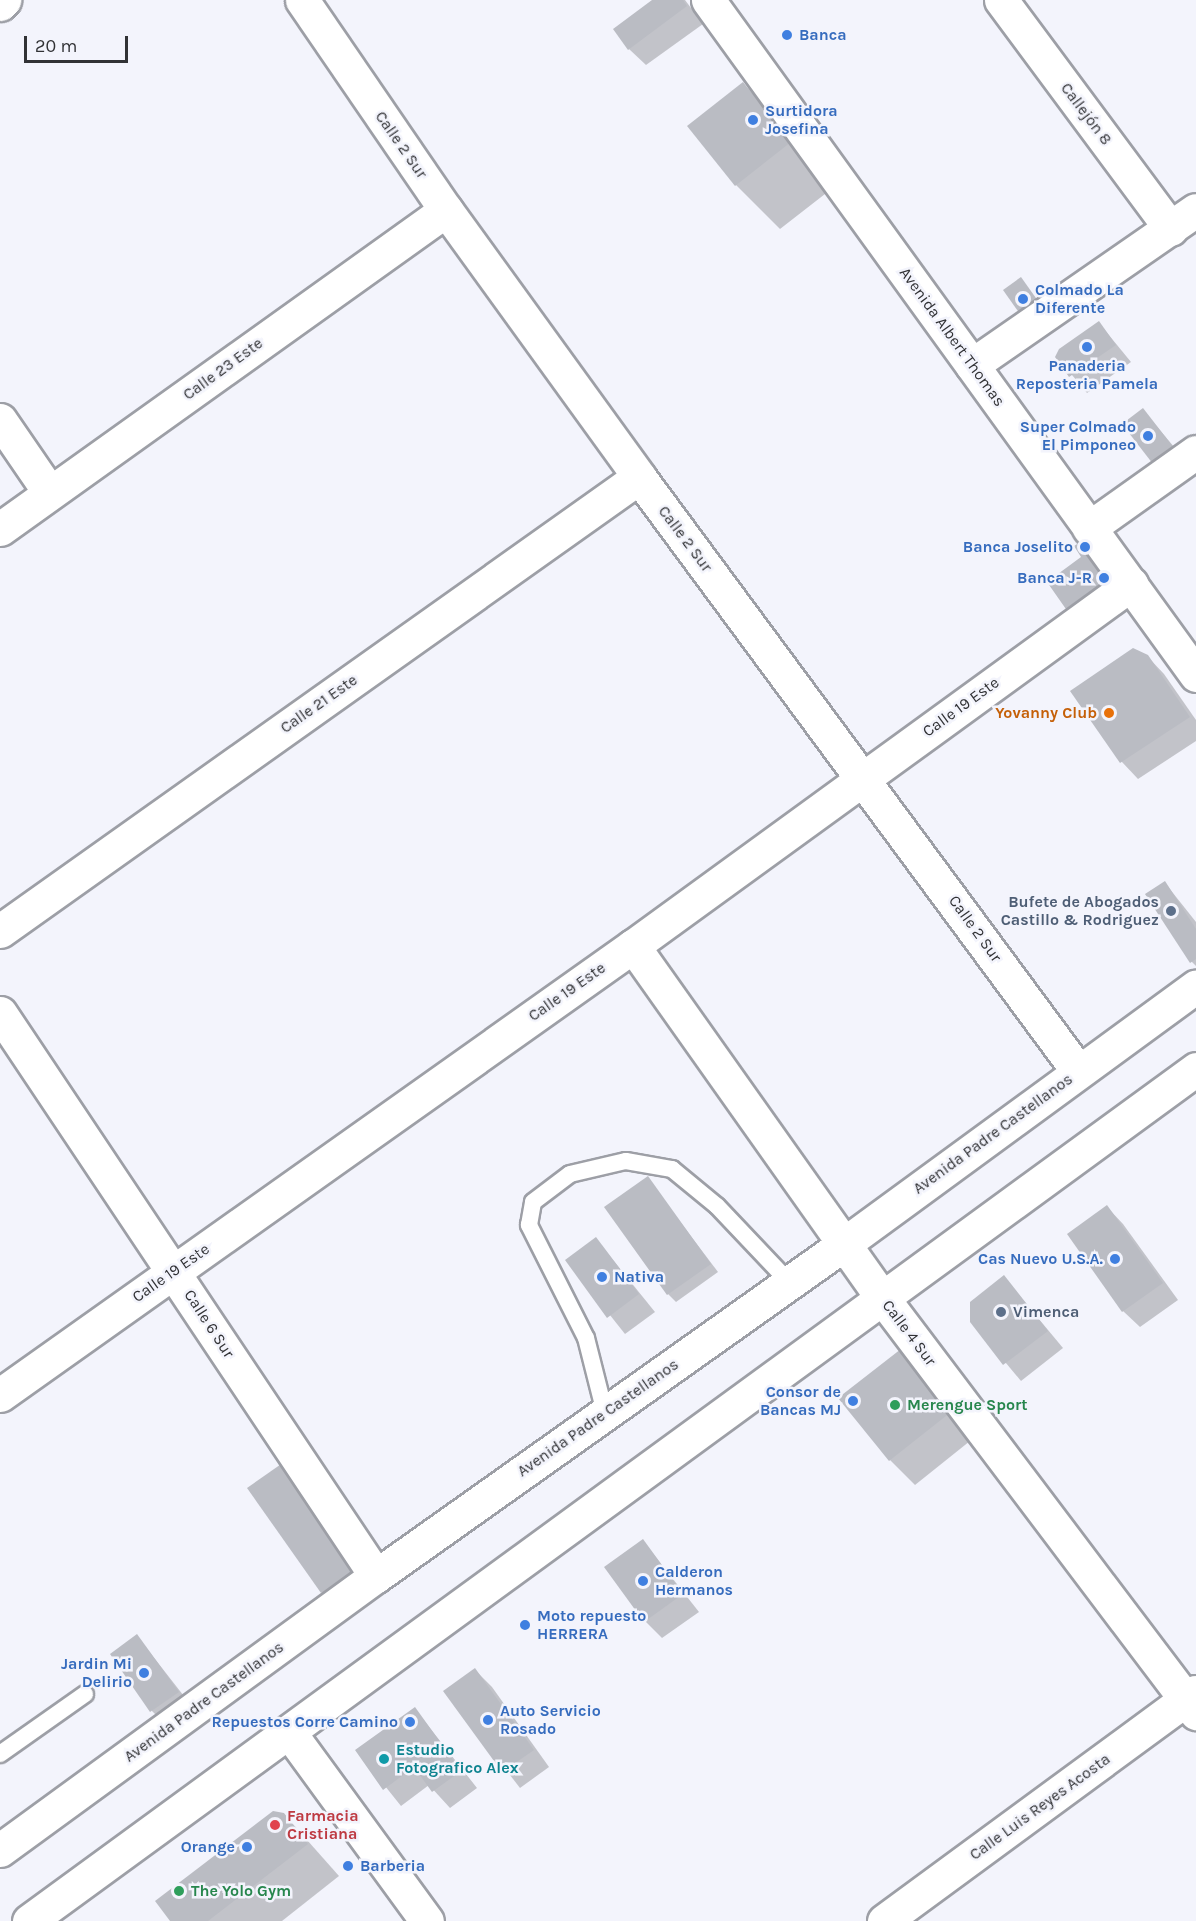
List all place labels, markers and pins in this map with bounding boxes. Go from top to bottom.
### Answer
place label: Banca [799,25,847,45]
marker: Banca [780,28,794,42]
place label: Surtidora Josefina [765,101,838,139]
marker: Surtidora Josefina [746,113,760,127]
place label: Colmado La Diferente [1035,280,1124,318]
marker: Colmado La Diferente [1016,292,1030,306]
marker: Panaderia Reposteria Pamela [1080,340,1094,354]
place label: Panaderia Reposteria Pamela [1016,356,1158,394]
place label: Super Colmado El Pimponeo [1020,417,1136,455]
marker: Super Colmado El Pimponeo [1141,429,1155,443]
place label: Banca Joselito [963,537,1073,557]
marker: Banca Joselito [1078,540,1092,554]
place label: Banca J-R [1017,568,1092,588]
marker: Banca J-R [1097,571,1111,585]
place label: Yovanny Club [995,703,1097,723]
marker: Yovanny Club [1102,706,1116,720]
place label: Bufete de Abogados Castillo & Rodriguez [1001,892,1159,930]
marker: Bufete de Abogados Castillo & Rodriguez [1164,904,1178,918]
place label: Cas Nuevo U.S.A. [978,1249,1103,1269]
marker: Cas Nuevo U.S.A. [1108,1252,1122,1266]
place label: Nativa [614,1267,664,1287]
marker: Nativa [595,1270,609,1284]
place label: Vimenca [1013,1302,1079,1322]
marker: Vimenca [994,1305,1008,1319]
place label: Consor de Bancas MJ [760,1382,841,1420]
marker: Consor de Bancas MJ [846,1394,860,1408]
place label: Merengue Sport [907,1395,1028,1415]
marker: Merengue Sport [888,1398,902,1412]
place label: Calderon Hermanos [655,1562,733,1600]
marker: Calderon Hermanos [636,1574,650,1588]
place label: Moto repuesto HERRERA [537,1606,646,1644]
marker: Moto repuesto HERRERA [518,1618,532,1632]
place label: Jardin Mi Delirio [61,1654,132,1692]
marker: Jardin Mi Delirio [137,1666,151,1680]
place label: Auto Servicio Rosado [500,1701,601,1739]
place label: Repuestos Corre Camino [211,1712,398,1732]
marker: Auto Servicio Rosado [481,1713,495,1727]
marker: Repuestos Corre Camino [403,1715,417,1729]
place label: Estudio Fotografico Alex [396,1740,519,1778]
marker: Estudio Fotografico Alex [377,1752,391,1766]
place label: Farmacia Cristiana [287,1806,359,1844]
marker: Farmacia Cristiana [268,1818,282,1832]
place label: Orange [181,1837,235,1857]
marker: Orange [240,1840,254,1854]
place label: Barberia [360,1856,425,1876]
marker: Barberia [341,1859,355,1873]
place label: The Yolo Gym [191,1881,291,1901]
marker: The Yolo Gym [172,1884,186,1898]

